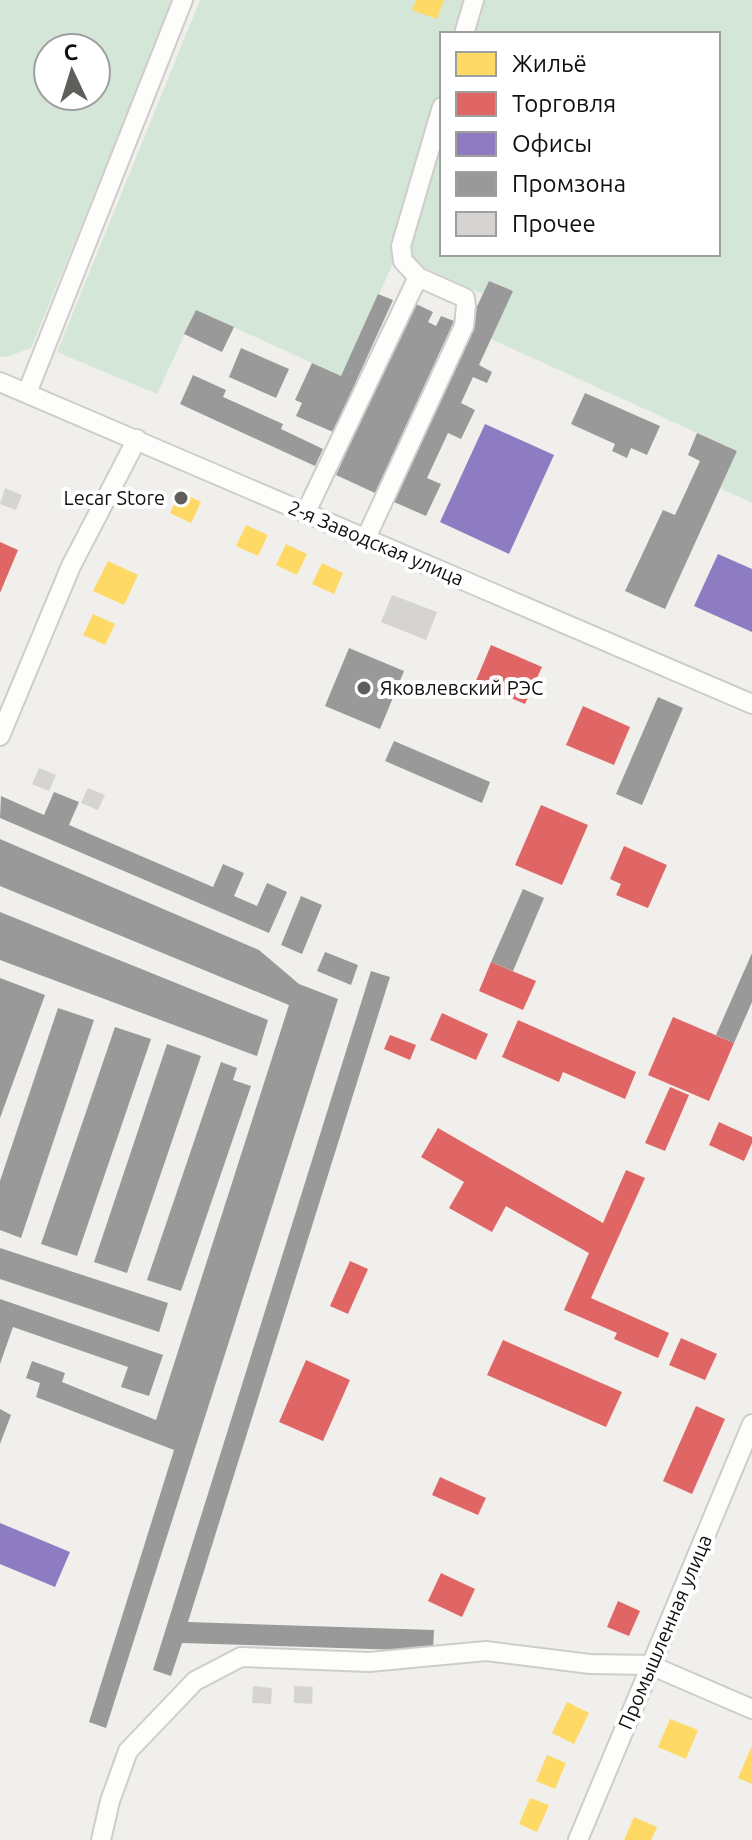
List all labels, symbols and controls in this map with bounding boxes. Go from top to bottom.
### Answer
north arrow [32,32,112,112]
legend [440,32,720,256]
text: С [63,39,78,65]
text: Жильё [512,50,587,77]
text: Торговля [512,90,616,117]
text: Офисы [512,130,592,157]
text: Промзона [512,170,626,197]
text: Прочее [512,210,596,237]
place label: Lecar Store [64,486,165,509]
marker: Lecar Store [172,489,190,507]
street label: 2-я Заводская улица [285,495,467,590]
place label: Яковлевский РЭС [380,676,543,699]
marker: Яковлевский РЭС [355,679,373,697]
street label: Промышленная улица [613,1531,716,1733]

